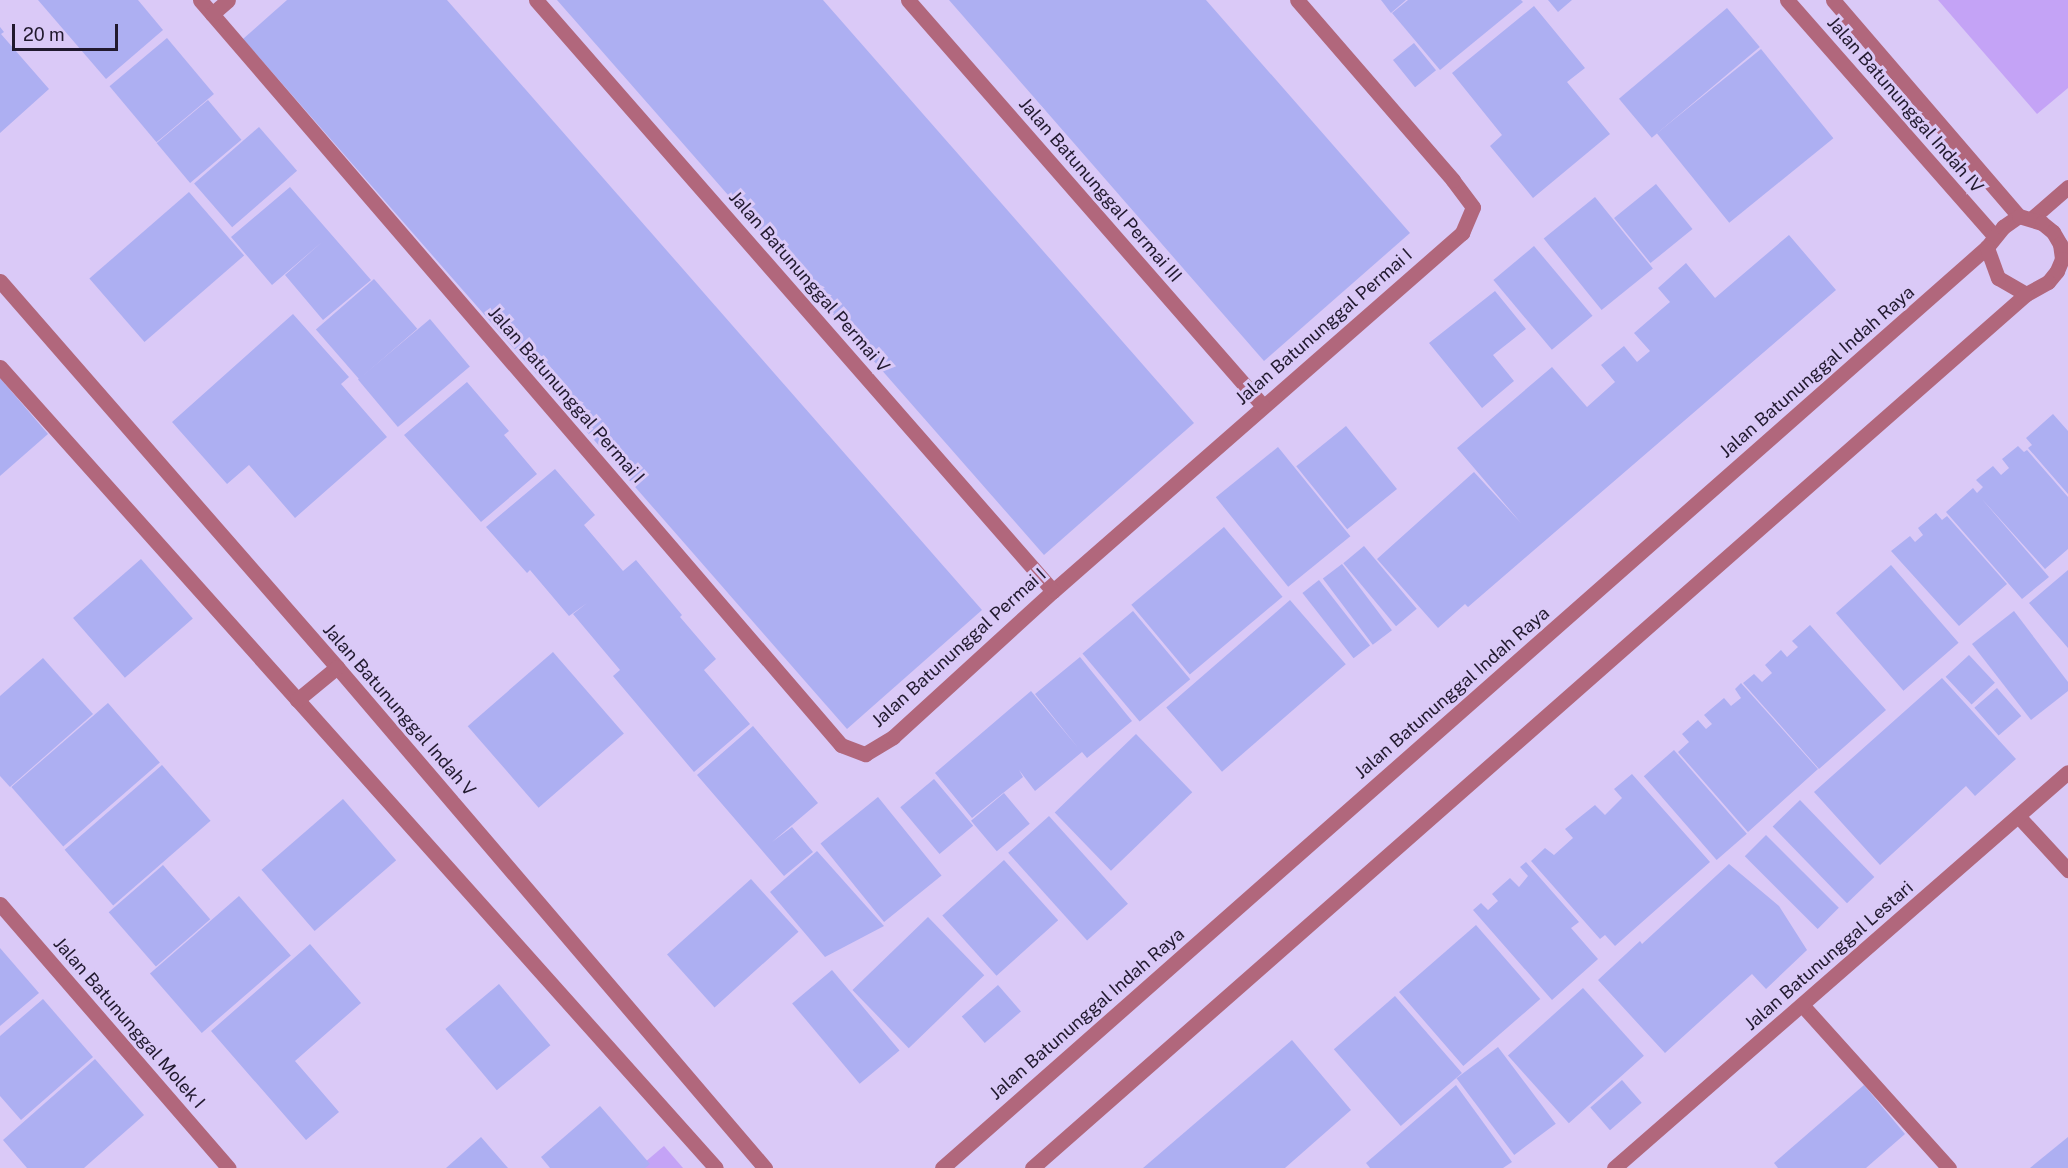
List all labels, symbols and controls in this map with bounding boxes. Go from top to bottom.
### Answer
scale bar [15,12,122,50]
street label: Jalan Batununggal Indah IV [1822,12,1988,198]
text: 20 m [23,24,65,45]
street label: Jalan Batununggal Permai III [1014,93,1186,287]
street label: Jalan Batununggal Permai V [724,187,894,377]
street label: Jalan Batununggal Permai I [1231,244,1417,410]
street label: Jalan Batununggal Indah Raya [1715,281,1919,463]
street label: Jalan Batununggal Permai I [483,302,649,488]
street label: Jalan Batununggal Permai I [867,564,1051,732]
street label: Jalan Batununggal Indah Raya [1350,602,1554,784]
street label: Jalan Batununggal Indah V [318,619,480,801]
street label: Jalan Batununggal Lestari [1740,877,1918,1035]
street label: Jalan Batununggal Indah Raya [985,923,1189,1105]
street label: Jalan Batununggal Molek I [49,933,209,1113]

